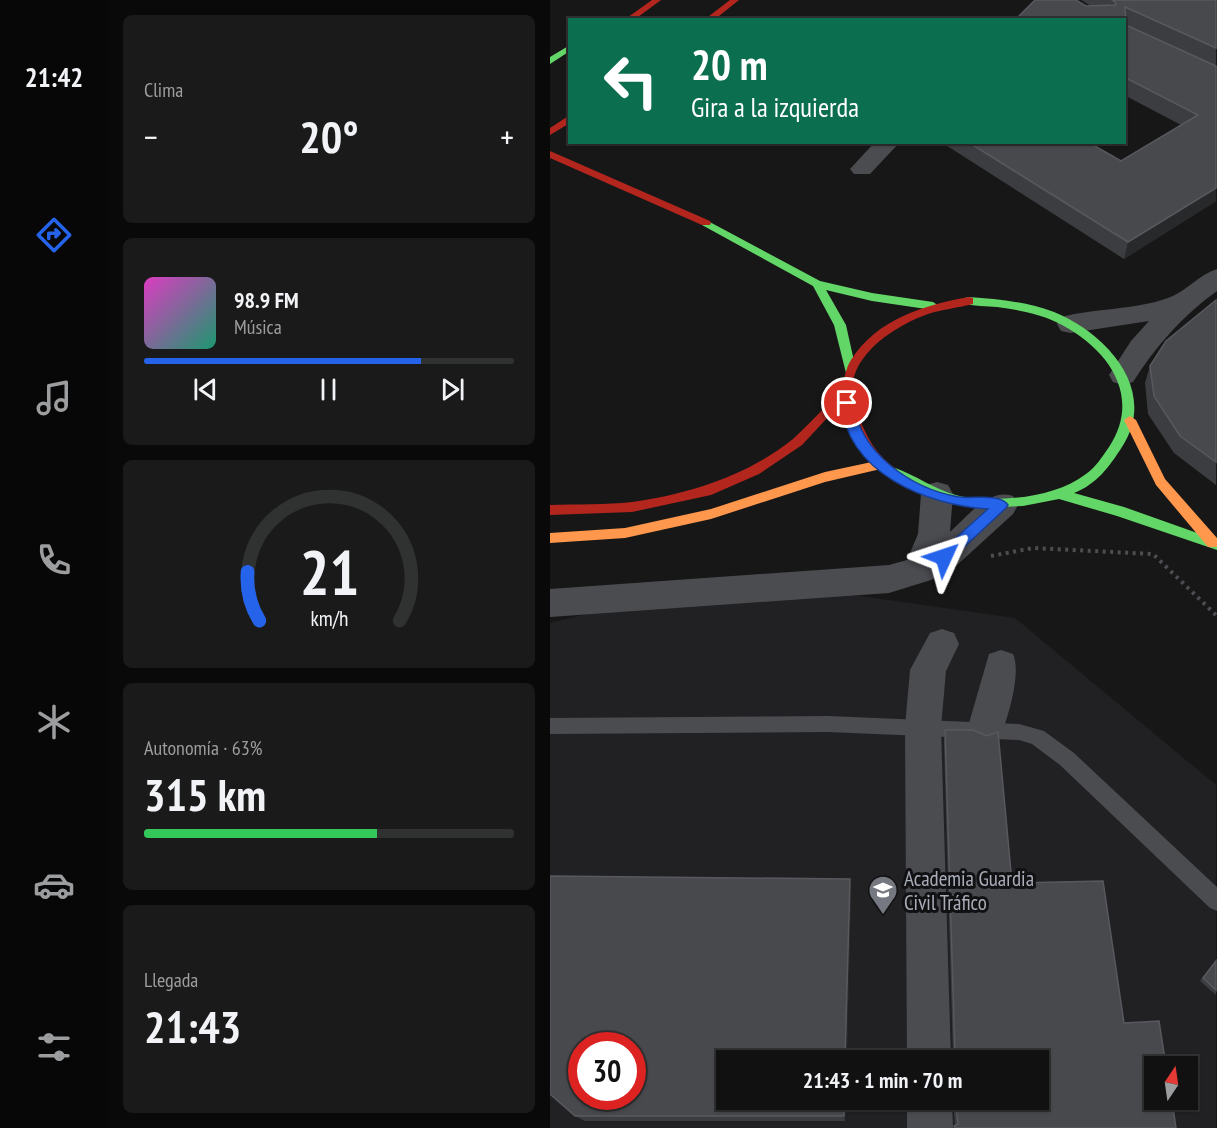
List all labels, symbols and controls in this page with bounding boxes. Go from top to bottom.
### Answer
text: 20 m [691,37,768,92]
icon: left [592,42,670,120]
text: 21:42 [25,60,83,94]
text: Clima [144,77,183,103]
text: Gira a la izquierda [691,90,859,124]
text: 20° [299,107,359,165]
text: − [144,115,158,158]
text: + [500,115,514,158]
icon: directions [33,214,75,256]
text: 98.9 FM [234,286,299,314]
text: Música [234,314,282,340]
icon: previous [189,373,222,406]
icon: pause [312,373,345,406]
icon: next [436,373,469,406]
icon: music [33,377,75,419]
pin [821,377,872,428]
icon: arrive [830,386,863,419]
position arrow [912,525,976,589]
text: 21 [299,531,359,612]
icon: phone [33,539,75,581]
text: km/h [310,604,348,632]
icon: climate [33,701,75,743]
text: Autonomía · 63% [144,735,262,761]
text: 315 km [144,765,266,823]
icon: car [33,864,75,906]
place label: Academia Guardia Civil Tráfico [904,865,1034,916]
school or university icon: Academia Guardia Civil Tráfico [867,874,899,916]
text: Llegada [144,967,198,993]
text: 21:43 [144,997,241,1055]
icon: filters [33,1026,75,1068]
speed limit sign: 30 [568,1032,646,1110]
north arrow [1144,1056,1198,1110]
map controls [1144,1056,1198,1110]
text: 21:43 · 1 min · 70 m [803,1066,962,1094]

